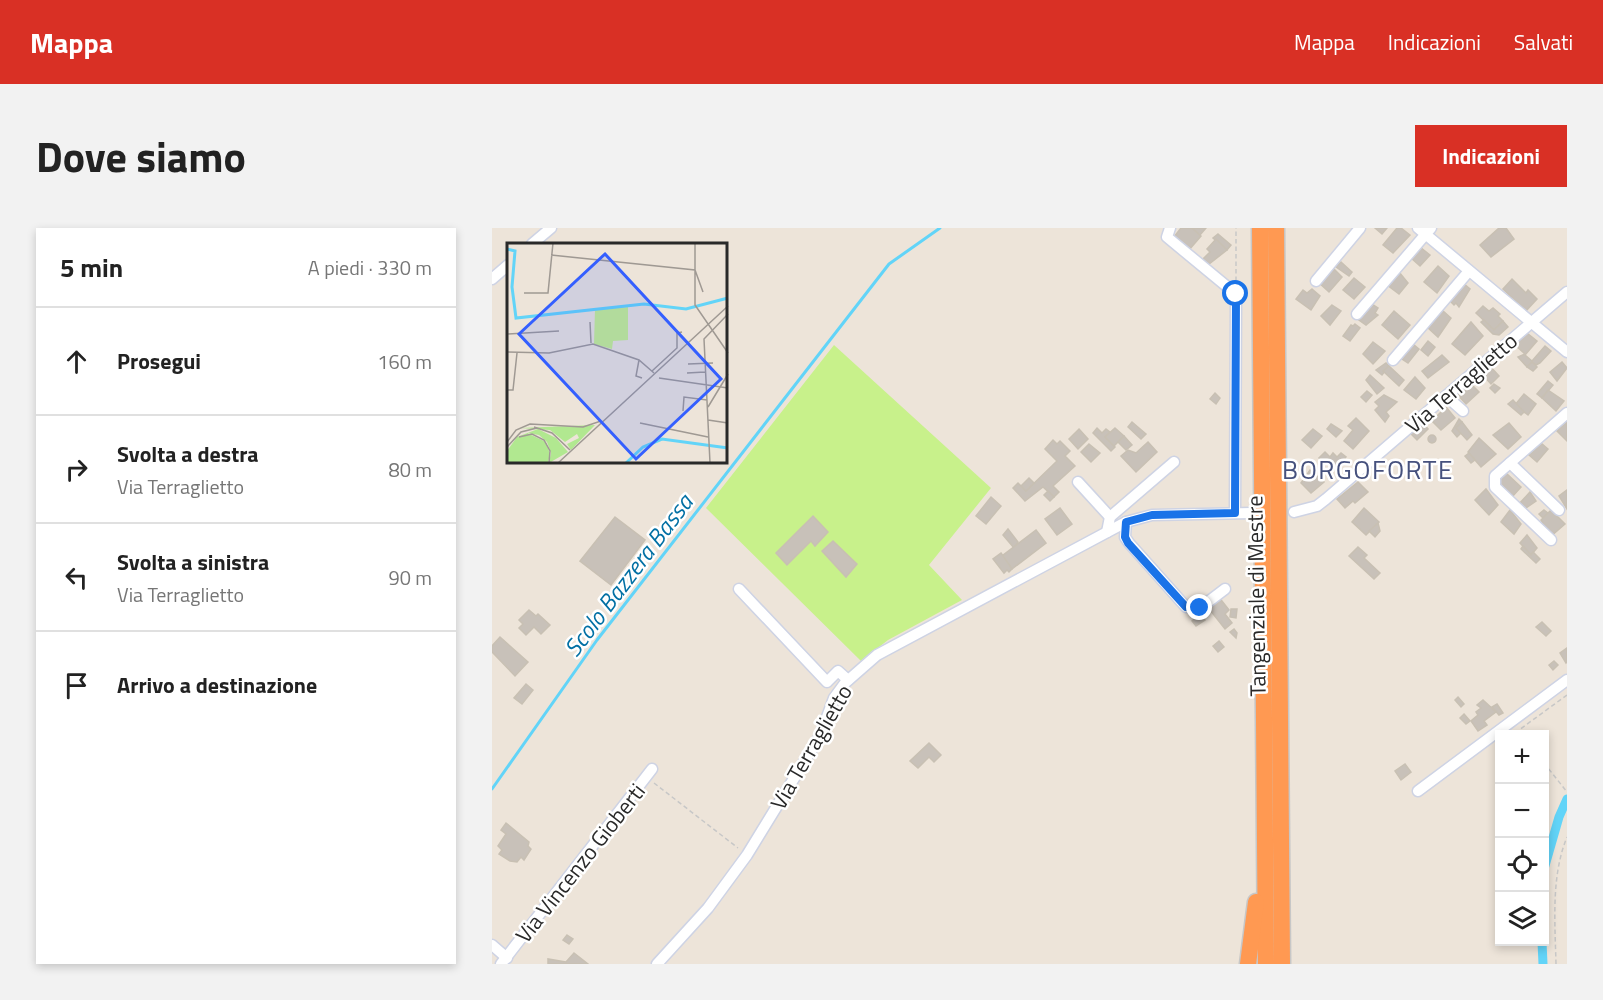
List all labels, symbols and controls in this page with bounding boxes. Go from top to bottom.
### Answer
text: Mappa [30,21,113,64]
text: Mappa [1294,26,1355,58]
text: Indicazioni [1388,26,1481,58]
text: Salvati [1514,26,1573,58]
text: Dove siamo [36,124,246,188]
button: Indicazioni [1415,125,1567,187]
inset map [507,243,728,464]
text: 5 min [60,248,123,287]
text: A piedi · 330 m [308,252,432,283]
route start [1222,280,1248,306]
street label: Via Terraglietto [1397,324,1525,442]
text: Prosegui [117,344,201,378]
icon: ahead [60,345,93,378]
text: 160 m [377,346,432,377]
text: Svolta a destra [117,437,259,471]
district label: BORGOFORTE [1282,450,1454,489]
icon: right [60,453,93,486]
text: 80 m [388,454,432,485]
text: Via Terraglietto [117,471,244,502]
water label: Scolo Bazzera Bassa [555,484,702,664]
street label: Tangenziale di Mestre [1237,495,1275,697]
text: Svolta a sinistra [117,545,269,579]
icon: left [60,561,93,594]
text: 90 m [388,562,432,593]
text: Via Terraglietto [117,579,244,610]
route end [1186,594,1212,620]
text: Arrivo a destinazione [117,668,317,702]
icon: arrive [60,669,93,702]
street label: Via Terraglietto [761,678,861,816]
map controls [1495,730,1549,946]
button: + [1495,730,1549,784]
street label: Via Vincenzo Gioberti [507,776,653,950]
button: − [1495,784,1549,838]
button: locate [1495,838,1549,892]
button: layers [1495,892,1549,946]

